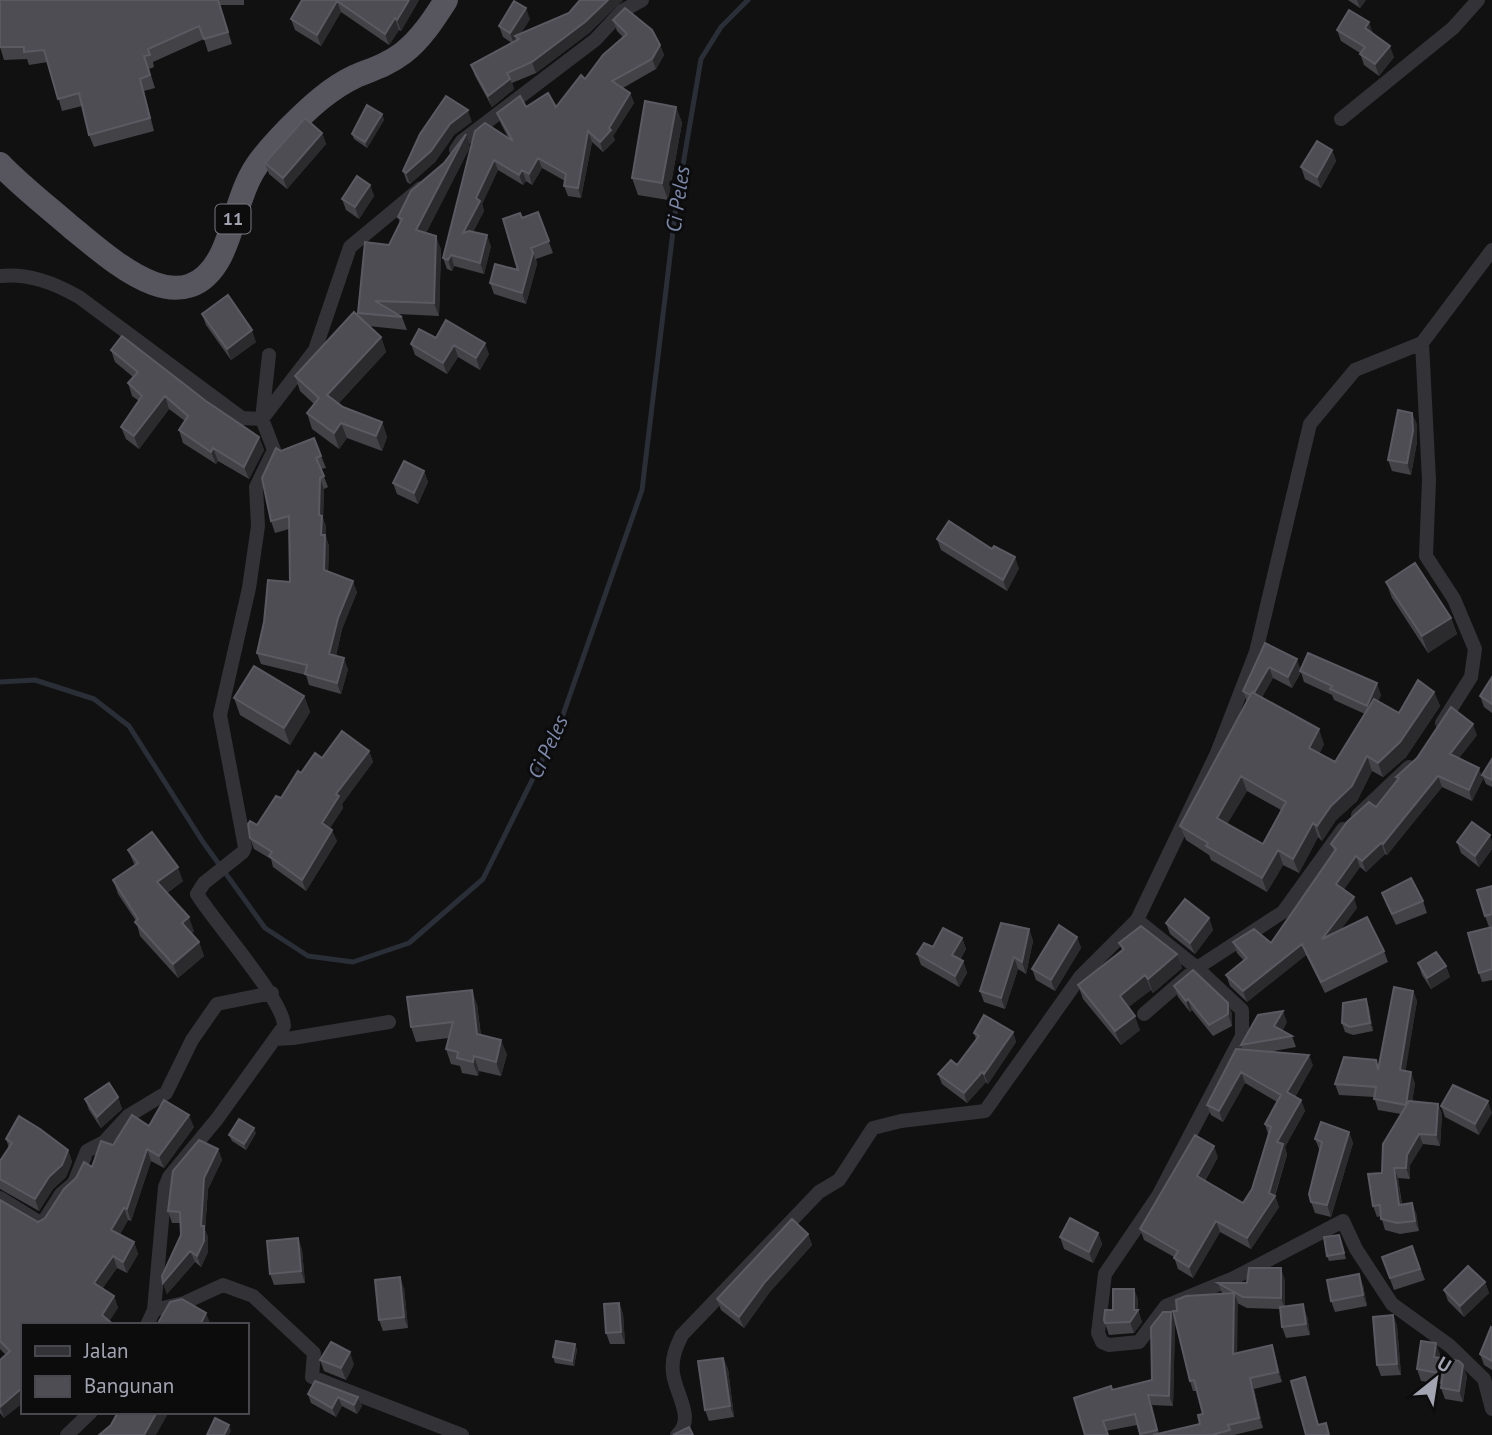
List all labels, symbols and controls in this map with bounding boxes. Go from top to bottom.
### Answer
water label: Ci Peles [659,163,696,234]
road number: 11 [216,204,250,233]
water label: Ci Peles [521,710,574,783]
legend [21,1323,248,1414]
text: Jalan [83,1337,129,1364]
north arrow [1401,1344,1471,1414]
text: U [1433,1351,1456,1378]
text: Bangunan [84,1372,174,1399]

